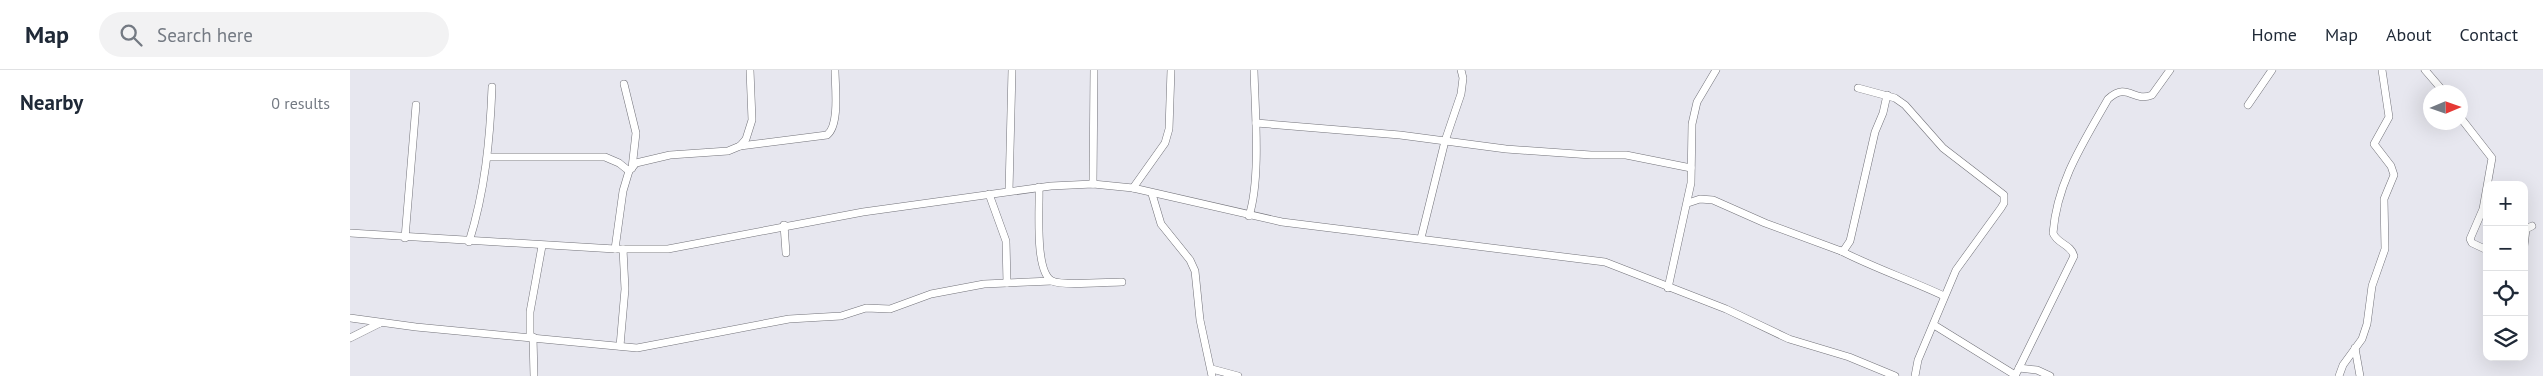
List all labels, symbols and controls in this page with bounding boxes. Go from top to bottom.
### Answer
search box [99,12,449,57]
text: Map [25,19,69,50]
icon: search [117,21,145,49]
text: Search here [157,23,253,47]
text: Home [2251,23,2297,46]
text: Map [2325,23,2358,46]
text: About [2386,23,2432,46]
text: Contact [2460,23,2518,46]
north arrow [2423,85,2468,130]
text: Nearby [20,89,83,116]
text: 0 results [271,93,330,113]
map controls [2483,181,2528,361]
button: + [2483,181,2528,226]
button: − [2483,226,2528,271]
button: locate [2483,271,2528,316]
button: layers [2483,316,2528,361]

